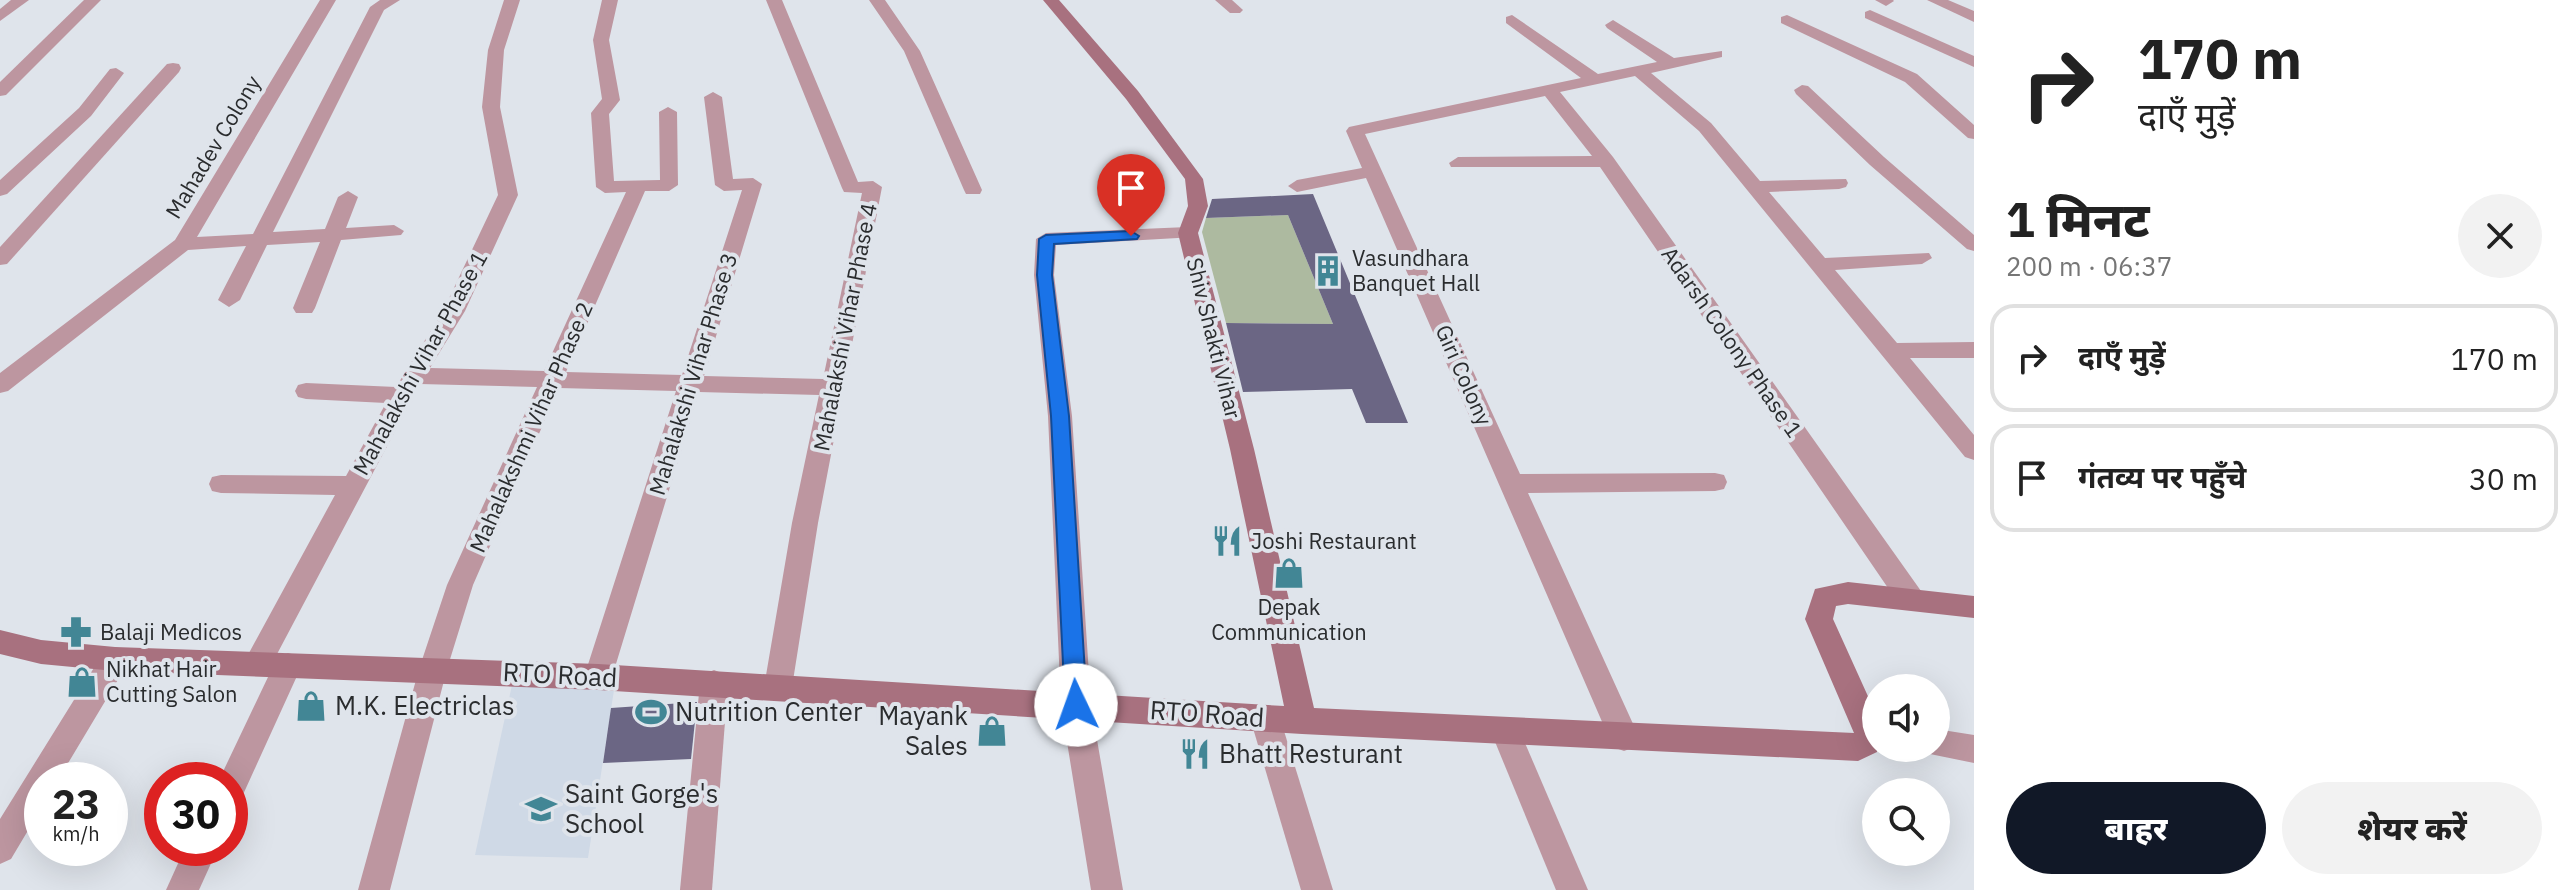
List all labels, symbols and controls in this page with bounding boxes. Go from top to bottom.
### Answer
text: 170 m [2138,22,2302,94]
icon: right [2006,32,2110,136]
street label: Mahadev Colony [158,70,267,224]
text: दाएँ मुड़ें [2138,92,2236,139]
pin [1097,154,1165,236]
icon: arrive [1109,166,1153,210]
text: 1 मिनट [2006,188,2149,250]
button: close [2458,194,2542,278]
street label: Mahalakshi Vihar Phase 4 [806,200,883,453]
street label: Adarsh Colony Phase 1 [1656,241,1809,443]
place label: Vasundhara Banquet Hall [1352,243,1480,297]
street label: Mahalakshi Vihar Phase 1 [346,246,493,480]
street label: Mahalakshi Vihar Phase 3 [642,249,743,499]
text: 200 m · 06:37 [2006,249,2172,283]
street label: Shiv Shakti Vihar [1180,254,1248,421]
building icon: Vasundhara Banquet Hall [1311,254,1345,288]
street label: Mahalakshmi Vihar Phase 2 [462,297,599,557]
street label: Giri Colony [1429,320,1500,430]
icon: right [2010,336,2054,380]
text: दाएँ मुड़ें [2078,337,2166,376]
text: 170 m [2451,339,2538,378]
icon: arrive [2010,456,2054,500]
text: गंतव्य पर पहुँचे [2078,457,2246,496]
text: 30 m [2469,459,2538,498]
restaurant icon: Joshi Restaurant [1210,524,1244,558]
place label: Joshi Restaurant [1251,526,1417,555]
shop icon: Depak Communication [1272,556,1306,590]
place label: Depak Communication [1211,592,1367,646]
pharmacy icon: Balaji Medicos [59,615,93,649]
place label: Balaji Medicos [100,617,242,646]
place label: Nikhat Hair Cutting Salon [106,654,238,708]
street label: RTO Road [502,654,618,694]
position arrow [1034,663,1118,747]
shop icon: Nikhat Hair Cutting Salon [65,665,99,699]
map controls [1862,674,1950,866]
button: sound [1862,674,1950,762]
place label: M.K. Electriclas [335,688,515,722]
shop icon: M.K. Electriclas [294,689,328,723]
street label: RTO Road [1149,692,1265,734]
place label: Nutrition Center [675,694,863,728]
sports icon: Nutrition Center [634,695,668,729]
place label: Mayank Sales [878,698,968,762]
shop icon: Mayank Sales [975,714,1009,748]
place label: Bhatt Resturant [1219,736,1403,770]
restaurant icon: Bhatt Resturant [1178,737,1212,771]
speed limit sign: 30 [144,762,248,866]
place label: Saint Gorge's School [565,776,718,840]
text: 23 [52,778,100,830]
button: search [1862,778,1950,866]
button: बाहर [2006,782,2266,874]
button: शेयर करें [2282,782,2542,874]
school or university icon: Saint Gorge's School [524,792,558,826]
text: km/h [52,820,100,847]

